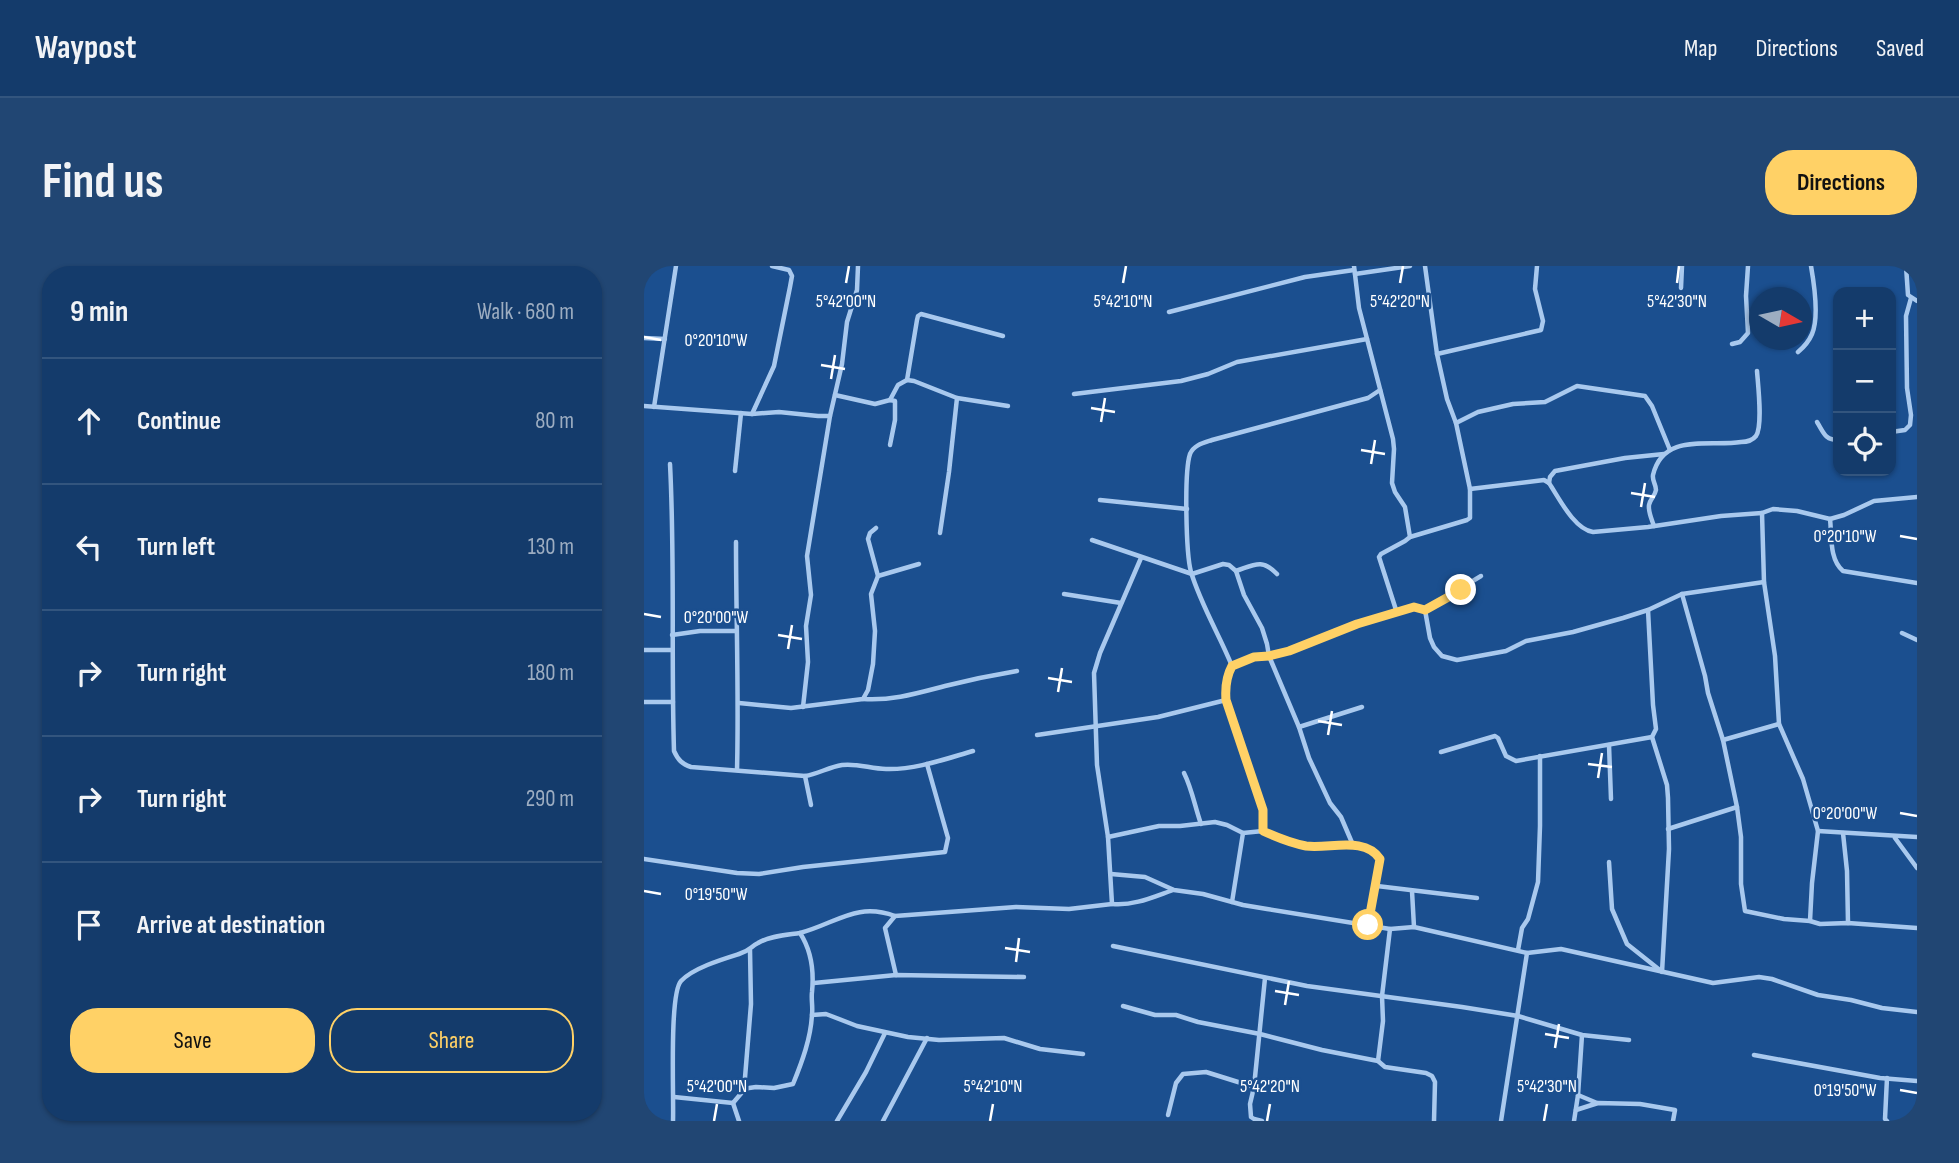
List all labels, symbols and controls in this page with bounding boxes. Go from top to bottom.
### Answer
text: Waypost [35,28,136,68]
text: Map [1684,34,1717,63]
text: Directions [1755,34,1838,63]
text: Saved [1876,34,1924,63]
button: Directions [1765,150,1917,215]
text: Find us [42,153,164,212]
north arrow [1749,287,1812,350]
map controls [1833,287,1896,476]
button: + [1833,287,1896,350]
text: 5°42'00"N [816,291,876,312]
text: 5°42'10"N [1094,291,1152,312]
text: 5°42'20"N [1370,291,1430,312]
text: 5°42'30"N [1647,291,1707,312]
text: 9 min [70,294,128,330]
text: Walk · 680 m [477,298,574,326]
text: 0°20'10"W [685,330,748,351]
button: − [1833,350,1896,413]
icon: ahead [70,402,108,440]
text: Continue [137,406,221,437]
text: 80 m [535,407,574,435]
button: locate [1833,413,1896,476]
text: 0°20'10"W [1814,526,1877,547]
icon: left [70,528,108,566]
text: Turn left [137,532,215,563]
text: 130 m [528,533,574,561]
route end [1445,574,1476,605]
text: 0°20'00"W [684,607,749,628]
icon: right [70,654,108,692]
text: Turn right [137,658,226,689]
text: 180 m [527,659,574,687]
icon: right [70,780,108,818]
text: Turn right [137,784,226,815]
text: 290 m [526,785,574,813]
text: 0°20'00"W [1813,803,1878,824]
text: 0°19'50"W [685,884,748,905]
icon: arrive [70,906,108,944]
route start [1352,909,1383,940]
text: Arrive at destination [137,910,325,941]
button: Save [70,1008,315,1073]
button: Share [329,1008,574,1073]
text: 5°42'00"N [687,1076,747,1097]
text: 5°42'10"N [964,1076,1022,1097]
text: 5°42'20"N [1240,1076,1300,1097]
text: 5°42'30"N [1517,1076,1577,1097]
text: 0°19'50"W [1814,1080,1877,1101]

